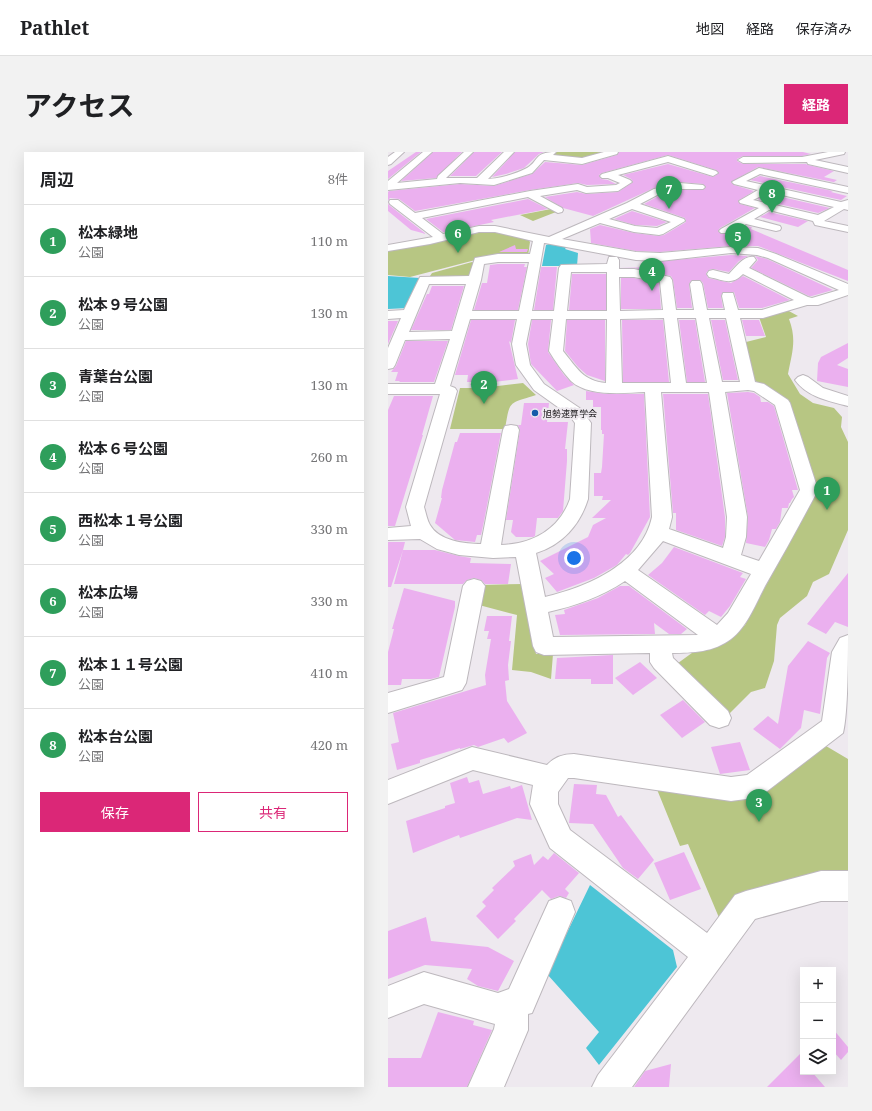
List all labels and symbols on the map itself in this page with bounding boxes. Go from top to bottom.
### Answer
pin: 7 [656,176,682,209]
pin: 8 [759,180,785,213]
pin: 6 [445,220,471,253]
pin: 5 [725,223,751,256]
pin: 4 [639,258,665,291]
pin: 2 [471,371,497,404]
place label: 旭勢速算学会 [543,407,597,420]
marker: 旭勢速算学会 [530,408,540,418]
pin: 1 [814,477,840,510]
your location [564,548,584,568]
pin: 3 [746,789,772,822]

